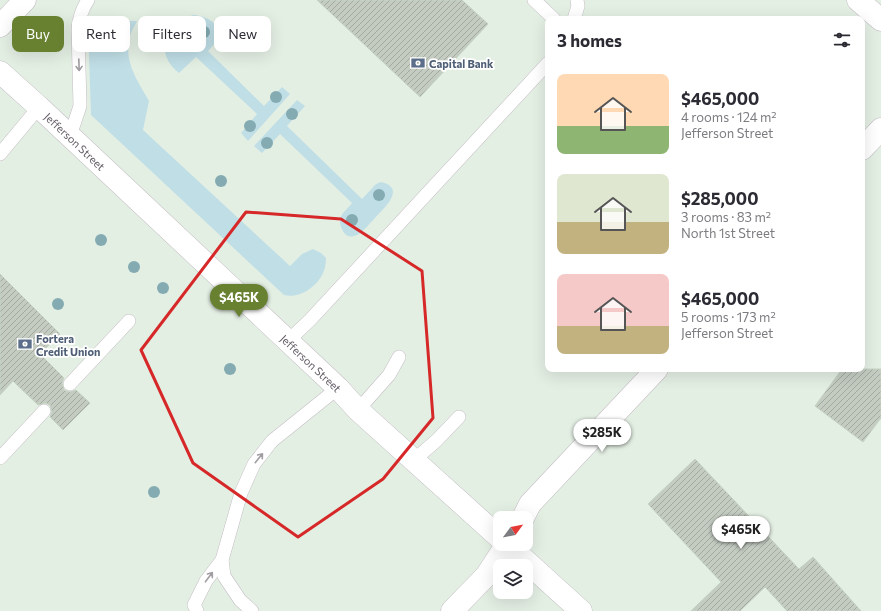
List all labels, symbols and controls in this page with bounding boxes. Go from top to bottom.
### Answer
chip: Buy [12,16,64,52]
chip: Rent [72,16,130,52]
chip: Filters [138,16,206,52]
chip: New [214,16,271,52]
icon: filters [831,29,853,51]
text: 3 homes [557,30,622,51]
bank icon: Capital Bank [410,55,426,71]
place label: Capital Bank [429,57,494,70]
one-way arrow [75,58,83,71]
text: $465,000 [681,88,759,109]
icon: home [589,90,637,138]
street label: Jefferson Street [41,109,108,173]
text: 4 rooms · 124 m² [681,109,777,125]
text: Jefferson Street [681,125,773,141]
text: $285,000 [681,188,758,209]
icon: home [589,190,637,238]
text: 3 rooms · 83 m² [681,209,771,225]
text: North 1st Street [681,225,775,241]
pin: $465K [211,284,267,318]
text: $465,000 [681,288,759,309]
text: $465K [219,289,259,305]
icon: home [589,290,637,338]
text: 5 rooms · 173 m² [681,309,776,325]
text: Jefferson Street [681,325,773,341]
street label: Jefferson Street [278,331,345,395]
place label: Fortera Credit Union [36,332,100,358]
bank icon: Fortera Credit Union [17,336,33,352]
pin: $285K [574,419,630,453]
text: $285K [582,424,622,440]
one-way arrow [254,453,263,464]
north arrow [493,511,533,551]
map controls [493,511,533,599]
pin: $465K [713,516,769,550]
text: $465K [721,521,761,537]
button: layers [493,559,533,599]
one-way arrow [205,571,214,582]

